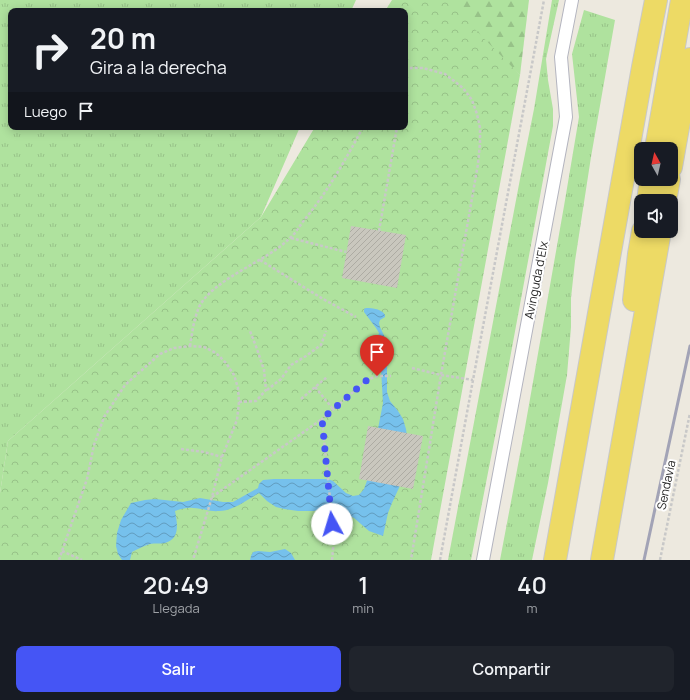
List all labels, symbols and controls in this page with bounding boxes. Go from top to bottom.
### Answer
text: 20 m [90,19,156,57]
icon: right [24,24,76,76]
text: Gira a la derecha [90,55,227,79]
icon: arrive [75,100,97,122]
text: Luego [24,101,67,122]
north arrow [634,142,678,186]
map controls [634,142,678,238]
button: sound [634,194,678,238]
street label: Avinguda d'Elx [520,239,552,320]
pin [360,335,394,376]
icon: arrive [366,341,388,363]
street label: Sendavia [652,459,680,511]
position arrow [311,503,353,545]
text: 20:49 [143,568,209,601]
text: 1 [358,568,368,601]
text: 40 [517,568,547,601]
text: Llegada [153,599,200,617]
text: min [352,599,374,617]
text: m [527,599,538,617]
button: Salir [16,646,341,692]
button: Compartir [349,646,674,692]

